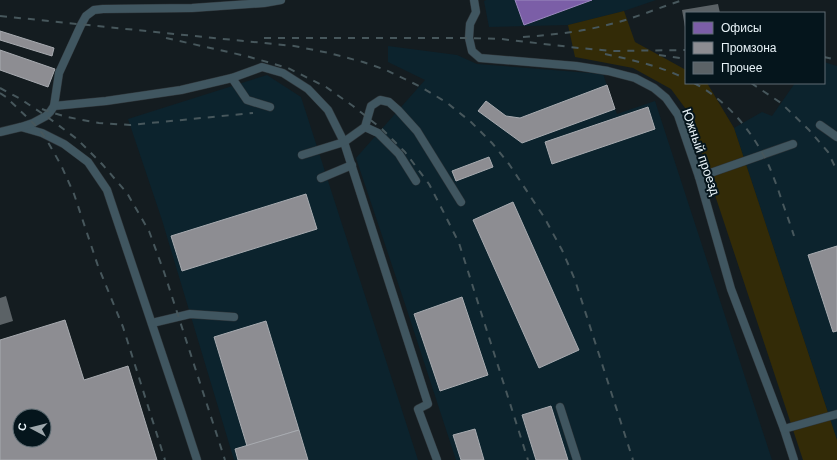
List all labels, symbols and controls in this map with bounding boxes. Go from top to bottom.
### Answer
legend [685,12,825,84]
text: Офисы [721,21,762,35]
text: Промзона [721,41,777,55]
text: Прочее [721,61,763,75]
street label: Южный проезд [679,107,723,198]
north arrow [12,408,52,448]
text: С [16,422,29,431]

